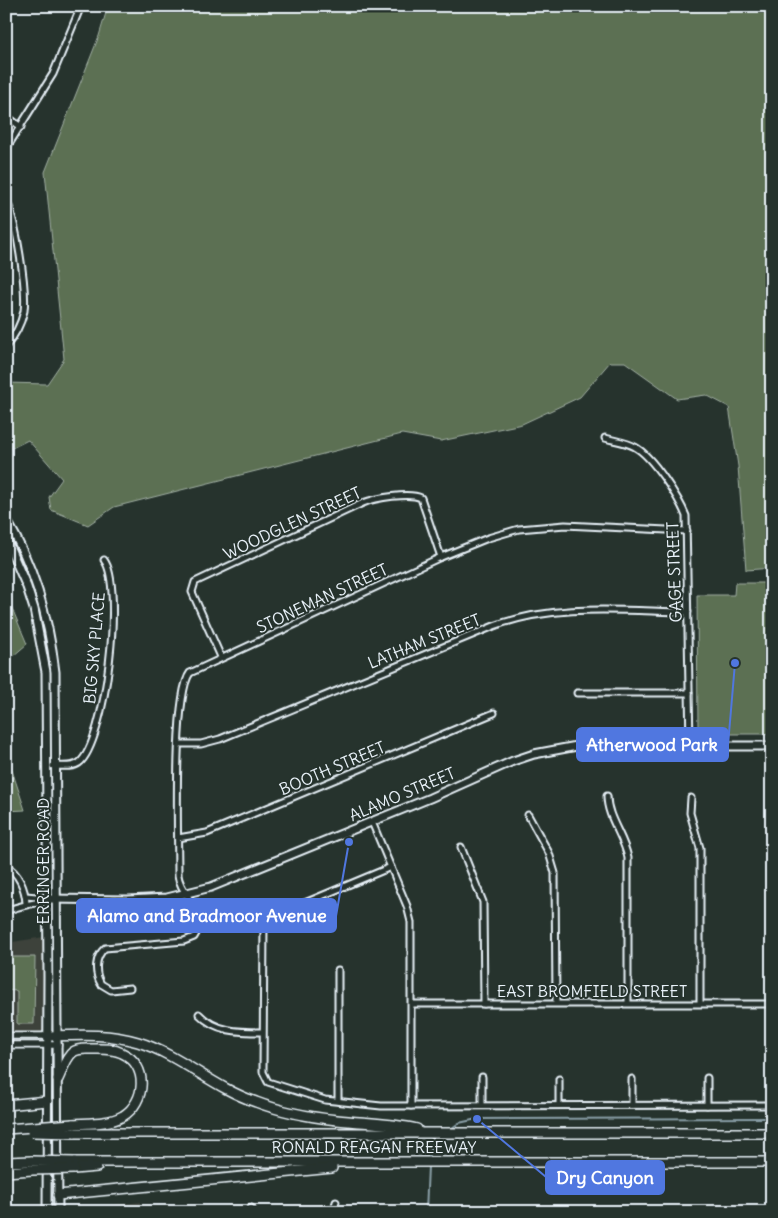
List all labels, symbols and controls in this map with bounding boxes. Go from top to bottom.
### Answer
street label: WOODGLEN STREET [220,482,364,564]
street label: GAGE STREET [662,521,686,623]
street label: STONEMAN STREET [253,559,391,637]
street label: BIG SKY PLACE [79,591,109,705]
street label: LATHAM STREET [365,609,483,673]
callout: Atherwood Park [577,728,728,761]
text: Atherwood Park [586,733,718,756]
street label: BOOTH STREET [276,737,388,799]
street label: ALAMO STREET [346,763,458,825]
street label: ERRINGER ROAD [33,798,53,924]
callout: Alamo and Bradmoor Avenue [77,899,336,932]
text: Alamo and Bradmoor Avenue [87,904,327,927]
street label: EAST BROMFIELD STREET [497,981,687,1001]
street label: RONALD REAGAN FREEWAY [272,1137,477,1157]
callout: Dry Canyon [546,1161,664,1194]
text: Dry Canyon [556,1166,654,1189]

